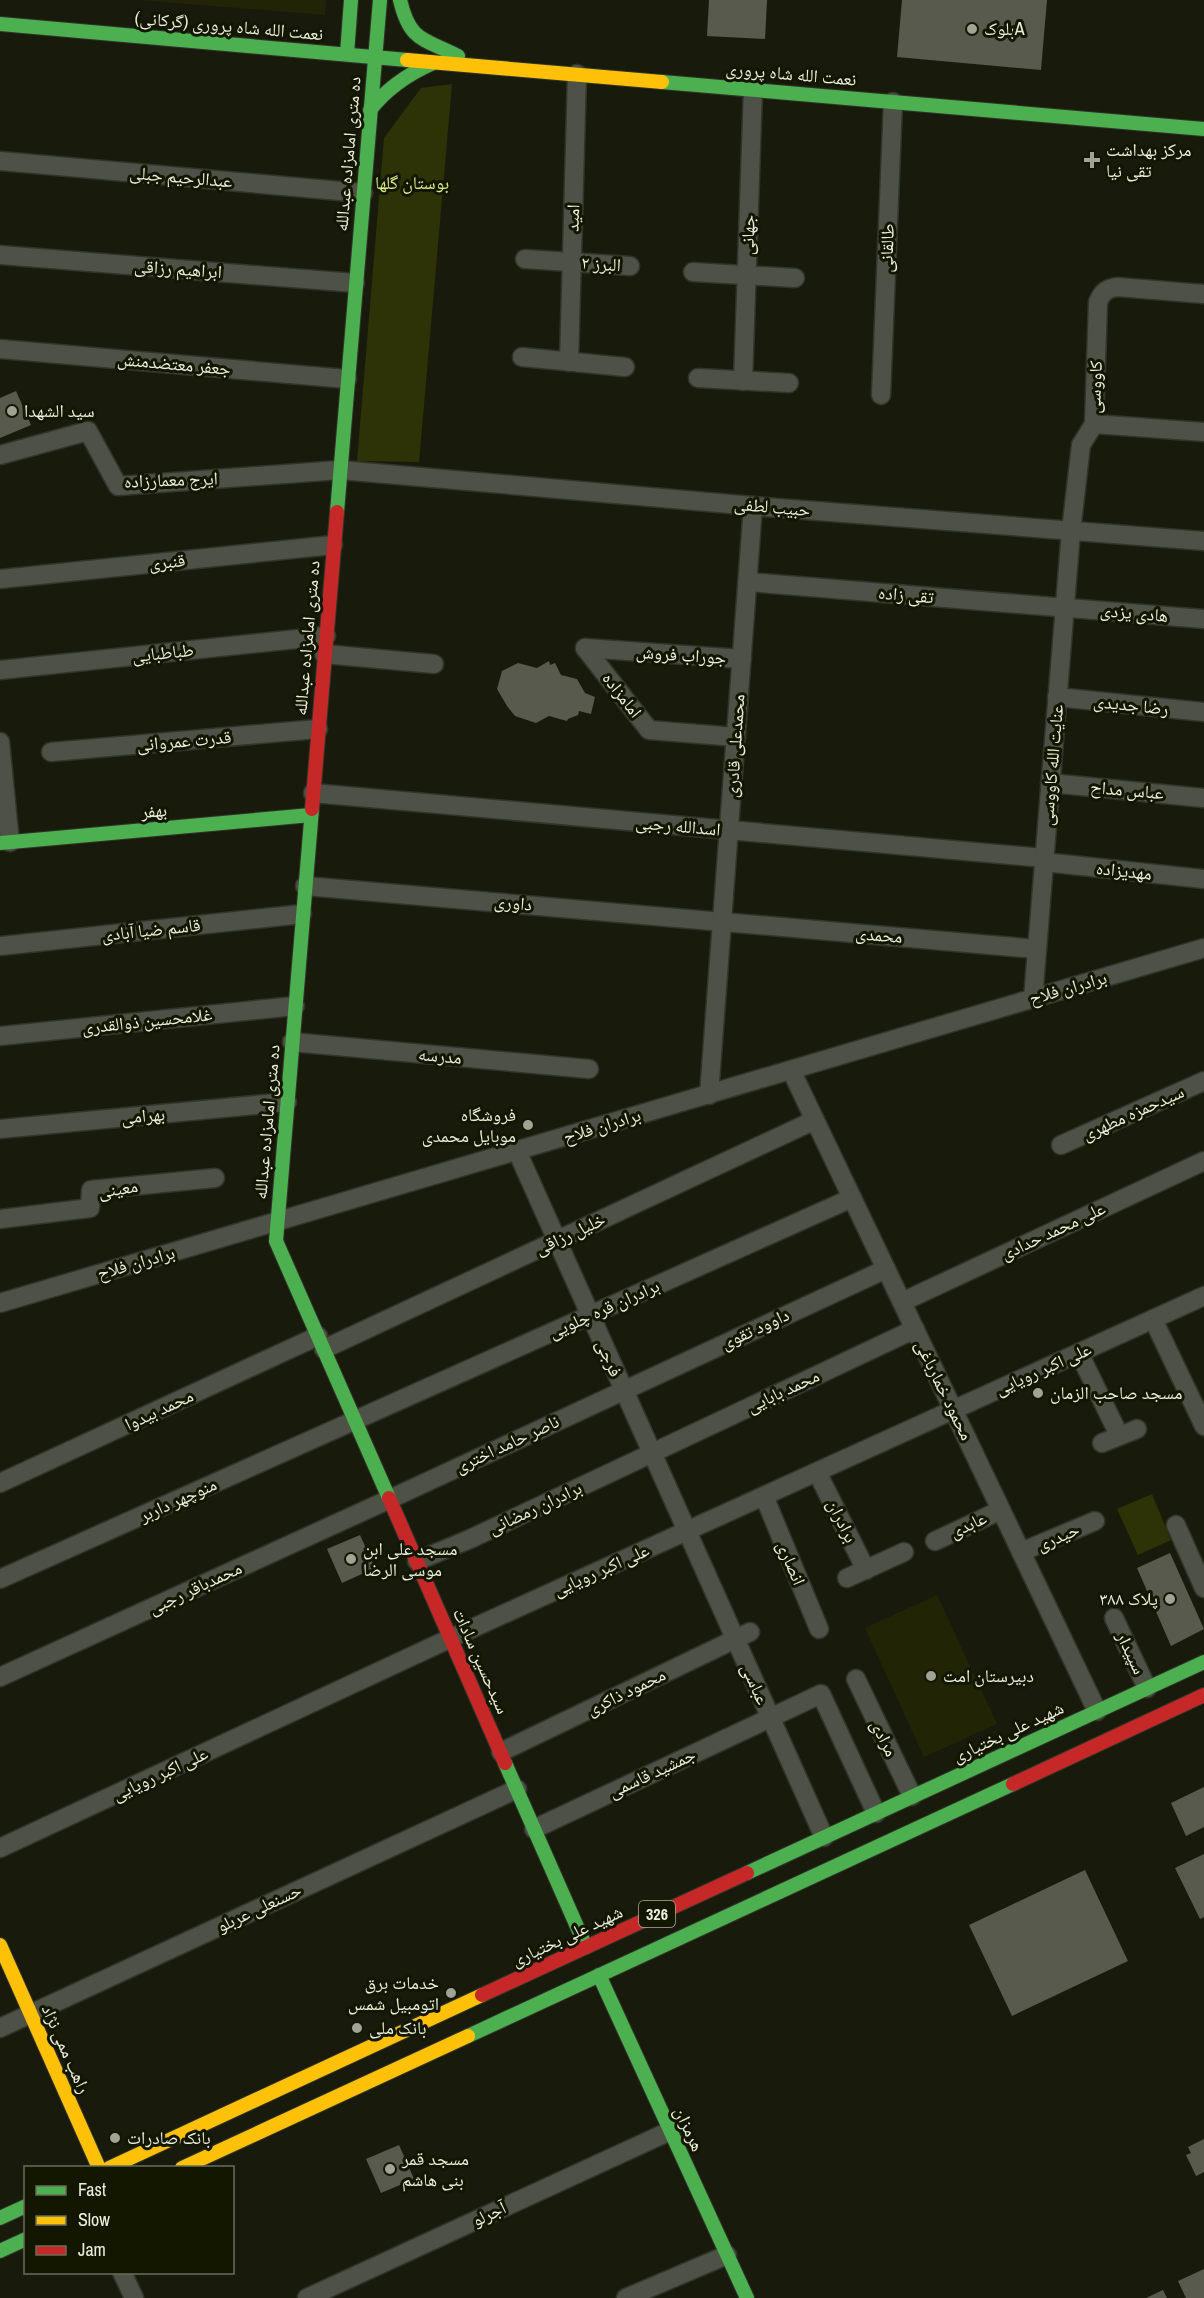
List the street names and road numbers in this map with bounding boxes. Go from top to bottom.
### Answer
street label: نعمت الله شاه پروری (گرکانی) [134,5,324,46]
street label: نعمت الله شاه پروری [725,55,858,92]
street label: ده متری امامزاده عبدالله [328,75,367,232]
street label: عبدالرحیم جبلی [129,160,234,193]
street label: امید [560,204,585,232]
street label: جهانی [734,214,761,256]
street label: طالقانی [873,223,900,273]
street label: البرز ۲ [580,250,622,277]
street label: ابراهیم رزاقی [133,253,223,284]
street label: جعفر معتضدمنش [116,346,232,381]
street label: کاووسی [1081,359,1108,414]
street label: ایرج معمارزاده [124,465,218,494]
street label: حبیب لطفی [733,491,811,522]
street label: قنبری [148,547,186,576]
street label: ده متری امامزاده عبدالله [287,559,326,716]
street label: تقی زاده [877,580,935,609]
street label: هادی یزدی [1099,597,1169,628]
street label: طباطبایی [131,637,195,668]
street label: جوراب فروش [635,639,727,670]
street label: امامزاده [597,667,648,723]
street label: رضا جدیدی [1092,688,1170,721]
street label: محمدعلی قادری [718,693,751,799]
street label: عنایت‌ الله کاووسی [1034,703,1069,827]
street label: قدرت عمروانی [136,724,232,757]
street label: عباس مداح [1089,774,1165,805]
street label: بهفر [139,797,168,824]
street label: اسدالله رجبی [634,809,722,842]
street label: مهدیزاده [1095,855,1153,886]
street label: داوری [493,888,533,917]
street label: قاسم ضیا آبادی [100,912,202,947]
street label: محمدی [854,920,904,949]
street label: برادران فلاح [1026,964,1110,1011]
street label: غلامحسین ذوالقدری [81,1001,213,1040]
street label: مدرسه [417,1041,463,1070]
street label: ده متری امامزاده عبدالله [247,1043,286,1200]
street label: سیدحمزه مطهری [1078,1079,1188,1146]
street label: بهرامی [120,1101,166,1130]
street label: برادران فلاح [560,1102,644,1149]
street label: معینی [96,1173,140,1204]
street label: علی محمد حدادی [996,1195,1109,1266]
street label: خلیل رزاقی [530,1206,609,1261]
street label: برادران فلاح [94,1239,178,1286]
street label: برادران قره چلویی [544,1273,663,1344]
street label: داوود تقوی [717,1302,793,1355]
street label: فرجی [590,1335,629,1381]
street label: محمود خمارباغی [909,1335,980,1444]
street label: علی اکبر رویایی [991,1336,1095,1401]
street label: محمد بابایی [742,1363,823,1418]
street label: محمد بیدوا [120,1383,197,1436]
street label: ناصر حامد اختری [451,1408,563,1479]
street label: منوچهر داربر [134,1471,221,1528]
street label: برادران رمضانی [484,1475,586,1540]
street label: برادران [821,1495,864,1547]
street label: عابدی [945,1505,990,1544]
street label: حیدری [1032,1516,1083,1557]
street label: علی اکبر رویایی [549,1537,653,1602]
street label: انصاری [771,1537,812,1589]
street label: محمدباقر رجبی [144,1555,246,1620]
street label: سیدحسین سادات [447,1604,516,1718]
street label: سپیدار [1110,1626,1152,1678]
street label: عباسی [735,1659,776,1709]
street label: محمود ذاکری [582,1662,670,1721]
street label: شهید علی بختیاری [948,1695,1068,1768]
street label: مرادی [865,1715,904,1760]
street label: علی اکبر رویایی [108,1740,212,1807]
street label: جمشید قاسمی [604,1741,700,1804]
street label: حسنعلی عربلو [212,1877,305,1938]
street label: شهید علی بختیاری [507,1899,627,1972]
road number: 326 [639,1901,675,1927]
street label: راهب ممی نژاد [36,2000,97,2097]
street label: هرمزان [668,2102,711,2155]
street label: آجرلو [468,2195,510,2232]

